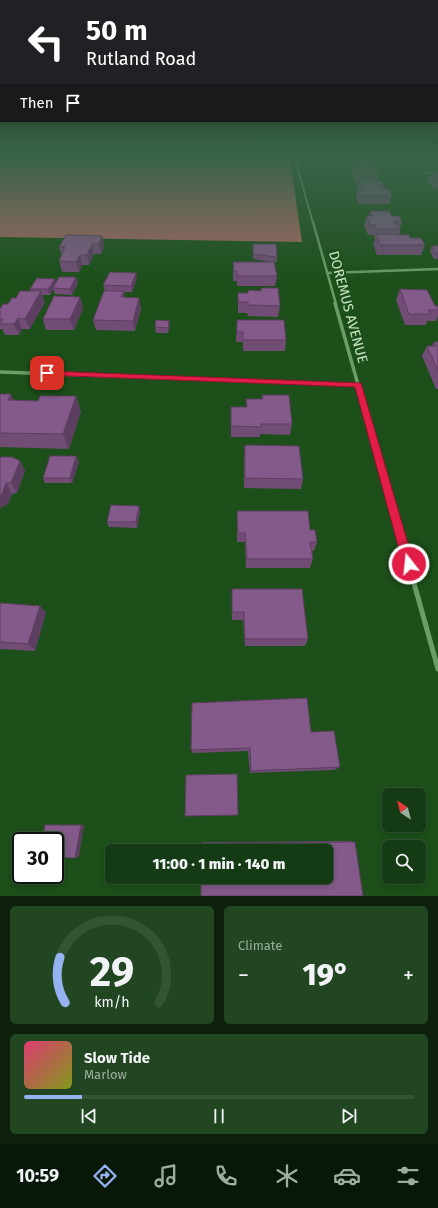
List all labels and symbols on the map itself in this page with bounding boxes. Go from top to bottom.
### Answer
street label: DOREMUS AVENUE [325,249,371,365]
pin [30,356,64,390]
position arrow [388,543,430,585]
north arrow [382,788,426,832]
speed limit sign: 30 [12,832,64,884]

